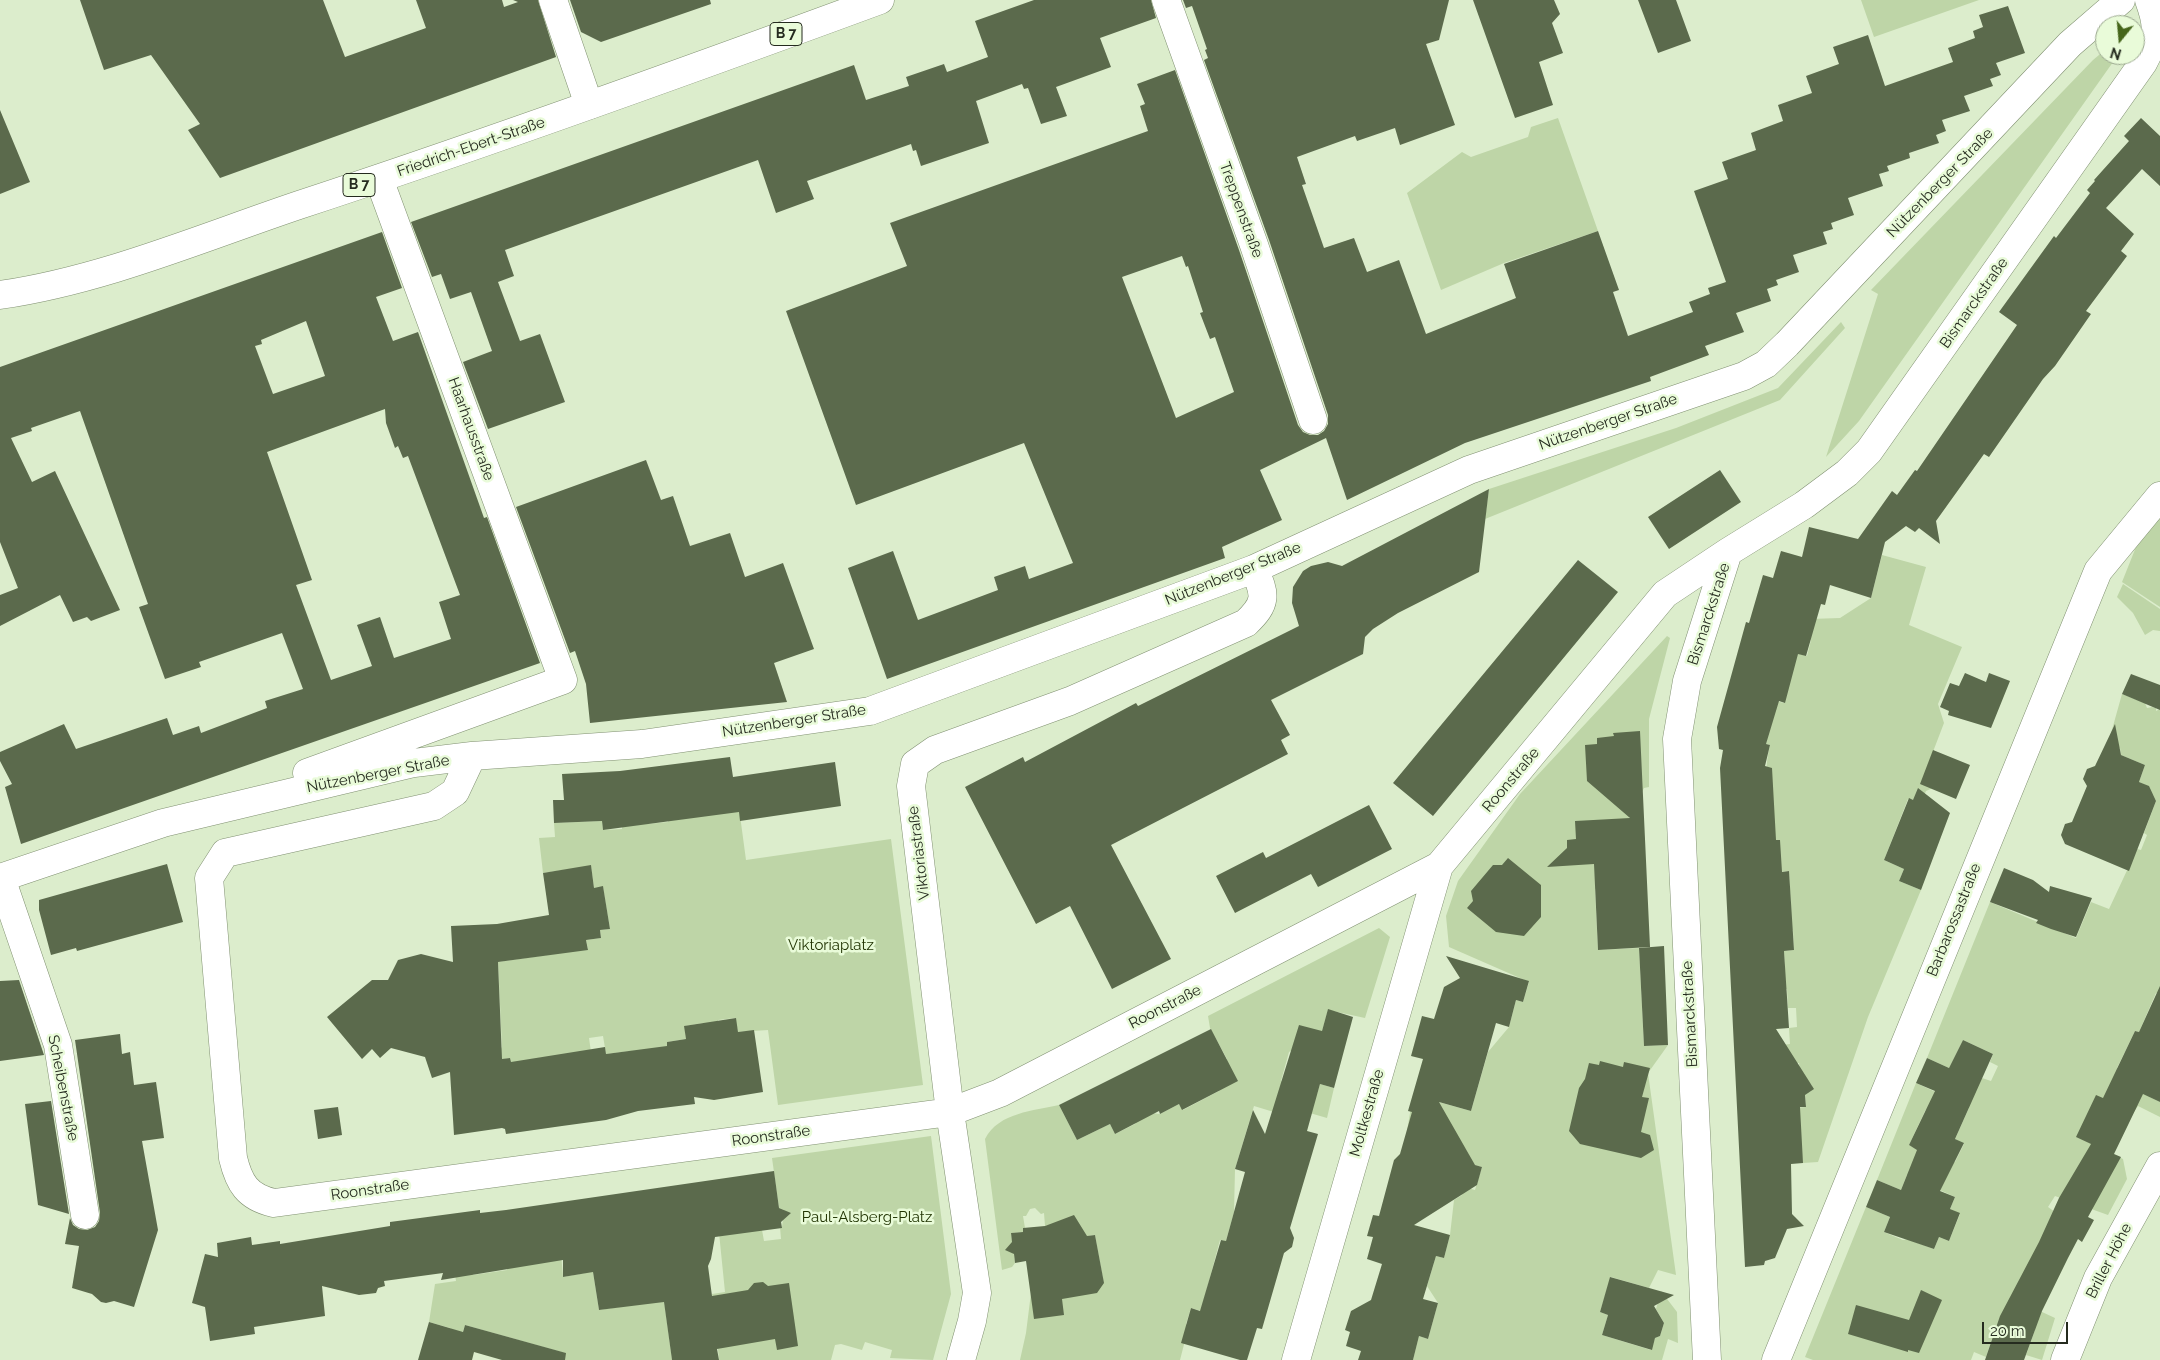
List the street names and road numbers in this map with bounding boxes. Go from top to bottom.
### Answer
road number: B 7 [770,22,802,46]
street label: Friedrich-Ebert-Straße [395,113,547,181]
street label: Nützenberger Straße [1883,125,1997,241]
street label: Treppenstraße [1215,160,1267,260]
road number: B 7 [343,174,375,196]
street label: Bismarckstraße [1936,254,2012,352]
street label: Haarhausstraße [444,375,498,483]
street label: Nützenberger Straße [1537,390,1679,454]
street label: Nützenberger Straße [1162,538,1304,610]
street label: Bismarckstraße [1684,561,1734,667]
street label: Nützenberger Straße [721,701,867,741]
street label: Roonstraße [1479,744,1543,816]
street label: Nützenberger Straße [305,751,451,797]
street label: Viktoriastraße [904,805,934,901]
street label: Barbarossastraße [1923,861,1985,979]
street label: Bismarckstraße [1678,960,1702,1068]
street label: Roonstraße [1126,981,1204,1033]
street label: Scheibenstraße [44,1033,82,1143]
street label: Moltkestraße [1346,1067,1388,1159]
street label: Roonstraße [731,1122,811,1150]
street label: Roonstraße [330,1176,410,1204]
street label: Briller Höhe [2082,1220,2136,1302]

